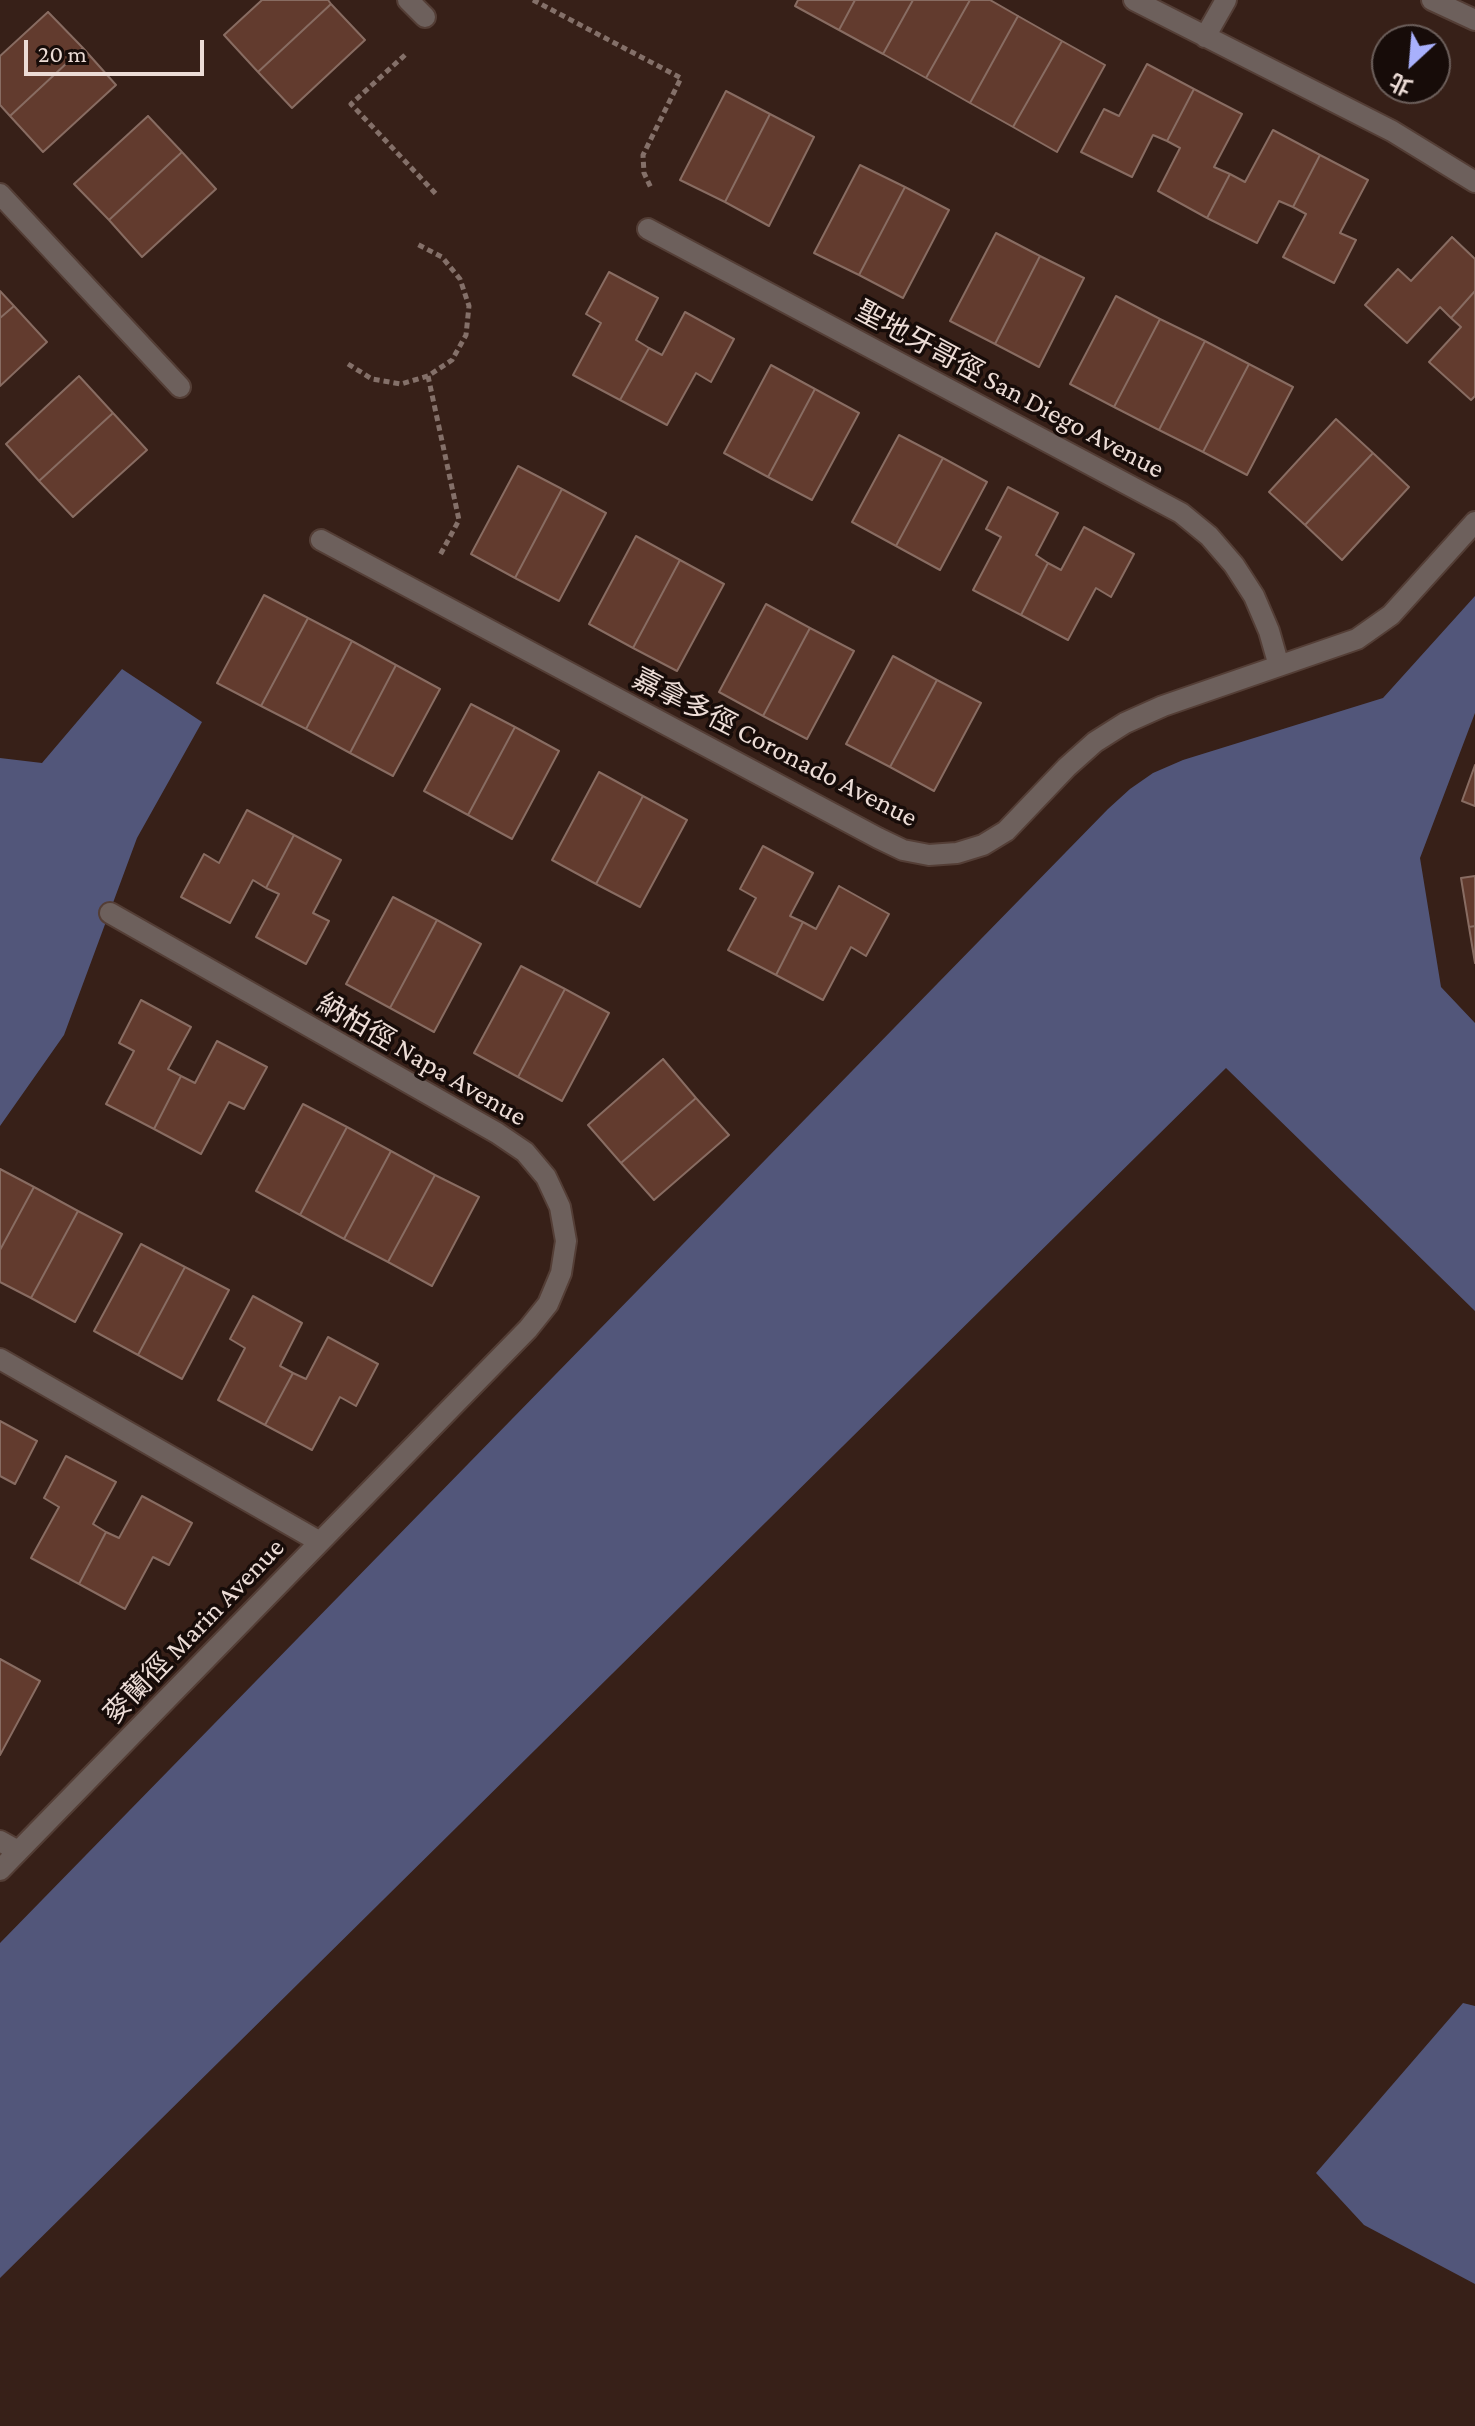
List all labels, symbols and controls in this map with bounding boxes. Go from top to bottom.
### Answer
scale bar [28,24,208,74]
north arrow [1371,24,1451,104]
text: 20 m [38,40,87,67]
text: 北 [1386,68,1417,100]
street label: 聖地牙哥徑 San Diego Avenue [850,294,1170,486]
street label: 嘉拿多徑 Coronado Avenue [627,662,923,834]
street label: 納柏徑 Napa Avenue [311,986,533,1134]
street label: 麥蘭徑 Marin Avenue [97,1531,291,1731]

